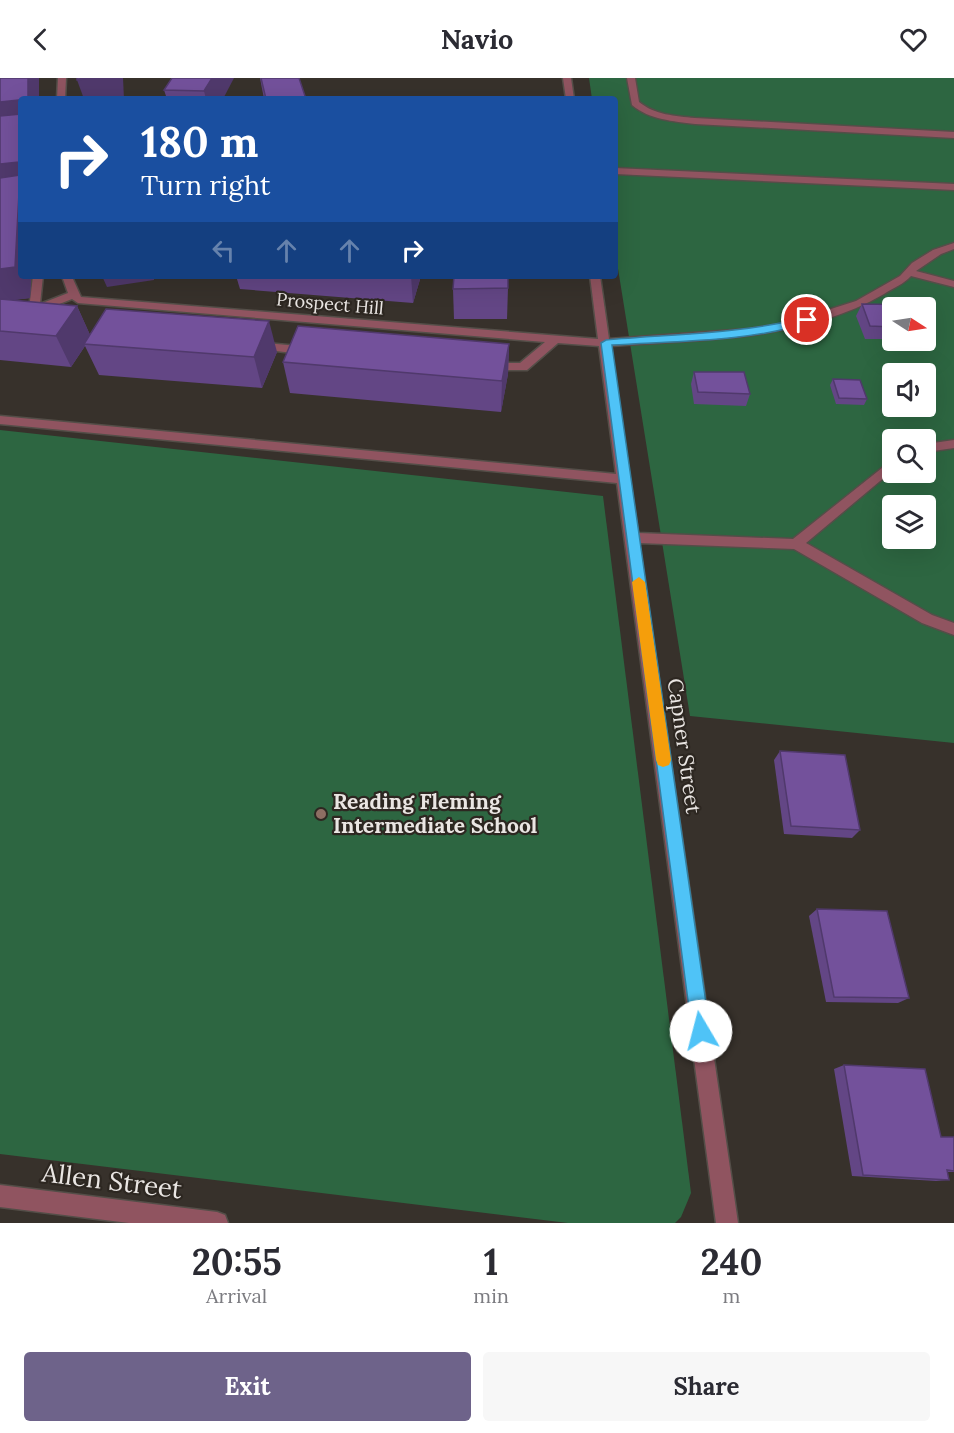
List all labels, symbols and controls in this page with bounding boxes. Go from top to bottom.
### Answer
text: Navio [441,22,513,56]
icon: back [24,23,57,56]
icon: heart [897,23,930,56]
text: 180 m [141,115,258,169]
icon: right [42,120,120,198]
text: Turn right [141,168,270,202]
icon: left [207,234,240,267]
icon: ahead [270,234,303,267]
icon: ahead [333,234,366,267]
icon: right [396,234,429,267]
street label: Prospect Hill [275,287,385,320]
pin [781,294,832,345]
north arrow [882,297,936,351]
map controls [882,297,936,549]
icon: arrive [790,303,823,336]
button: sound [882,363,936,417]
button: search [882,429,936,483]
button: layers [882,495,936,549]
street label: Capner Street [662,677,707,816]
place label: Reading Fleming Intermediate School [333,788,538,839]
marker: Reading Fleming Intermediate School [314,807,328,821]
position arrow [669,999,733,1063]
street label: Allen Street [39,1155,184,1205]
text: 20:55 [192,1239,282,1285]
text: 1 [484,1239,498,1285]
text: 240 [701,1239,762,1285]
text: Arrival [206,1283,267,1308]
text: min [473,1283,509,1308]
text: m [722,1283,740,1308]
button: Exit [24,1352,471,1421]
button: Share [483,1352,930,1421]

